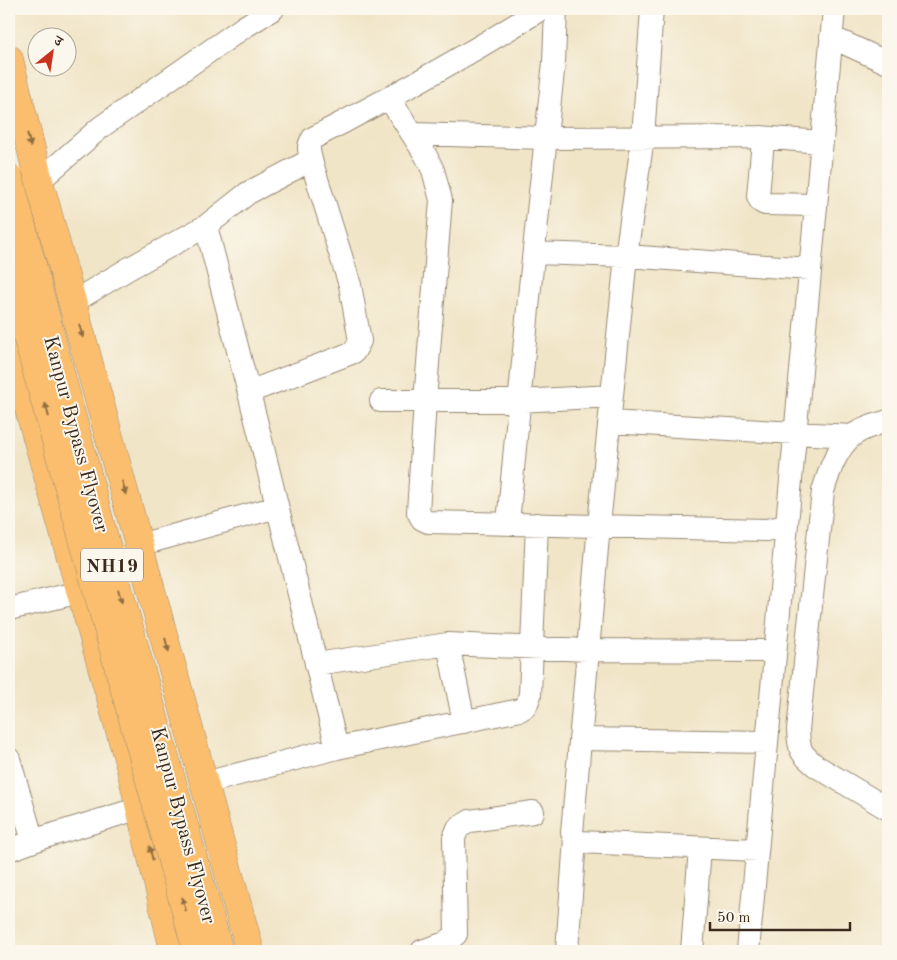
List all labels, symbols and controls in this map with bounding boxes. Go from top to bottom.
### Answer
north arrow [28,28,78,78]
text: उ [51,33,65,50]
one-way arrow [25,133,33,148]
one-way arrow [77,324,85,339]
street label: Kanpur Bypass Flyover [39,334,111,535]
one-way arrow [43,403,51,418]
one-way arrow [120,480,128,495]
road number: NH19 [81,548,143,582]
one-way arrow [117,588,125,603]
one-way arrow [163,637,171,652]
street label: Kanpur Bypass Flyover [146,725,218,926]
one-way arrow [146,845,154,860]
one-way arrow [179,897,187,912]
scale bar [710,900,850,932]
text: 50 m [717,911,751,926]

